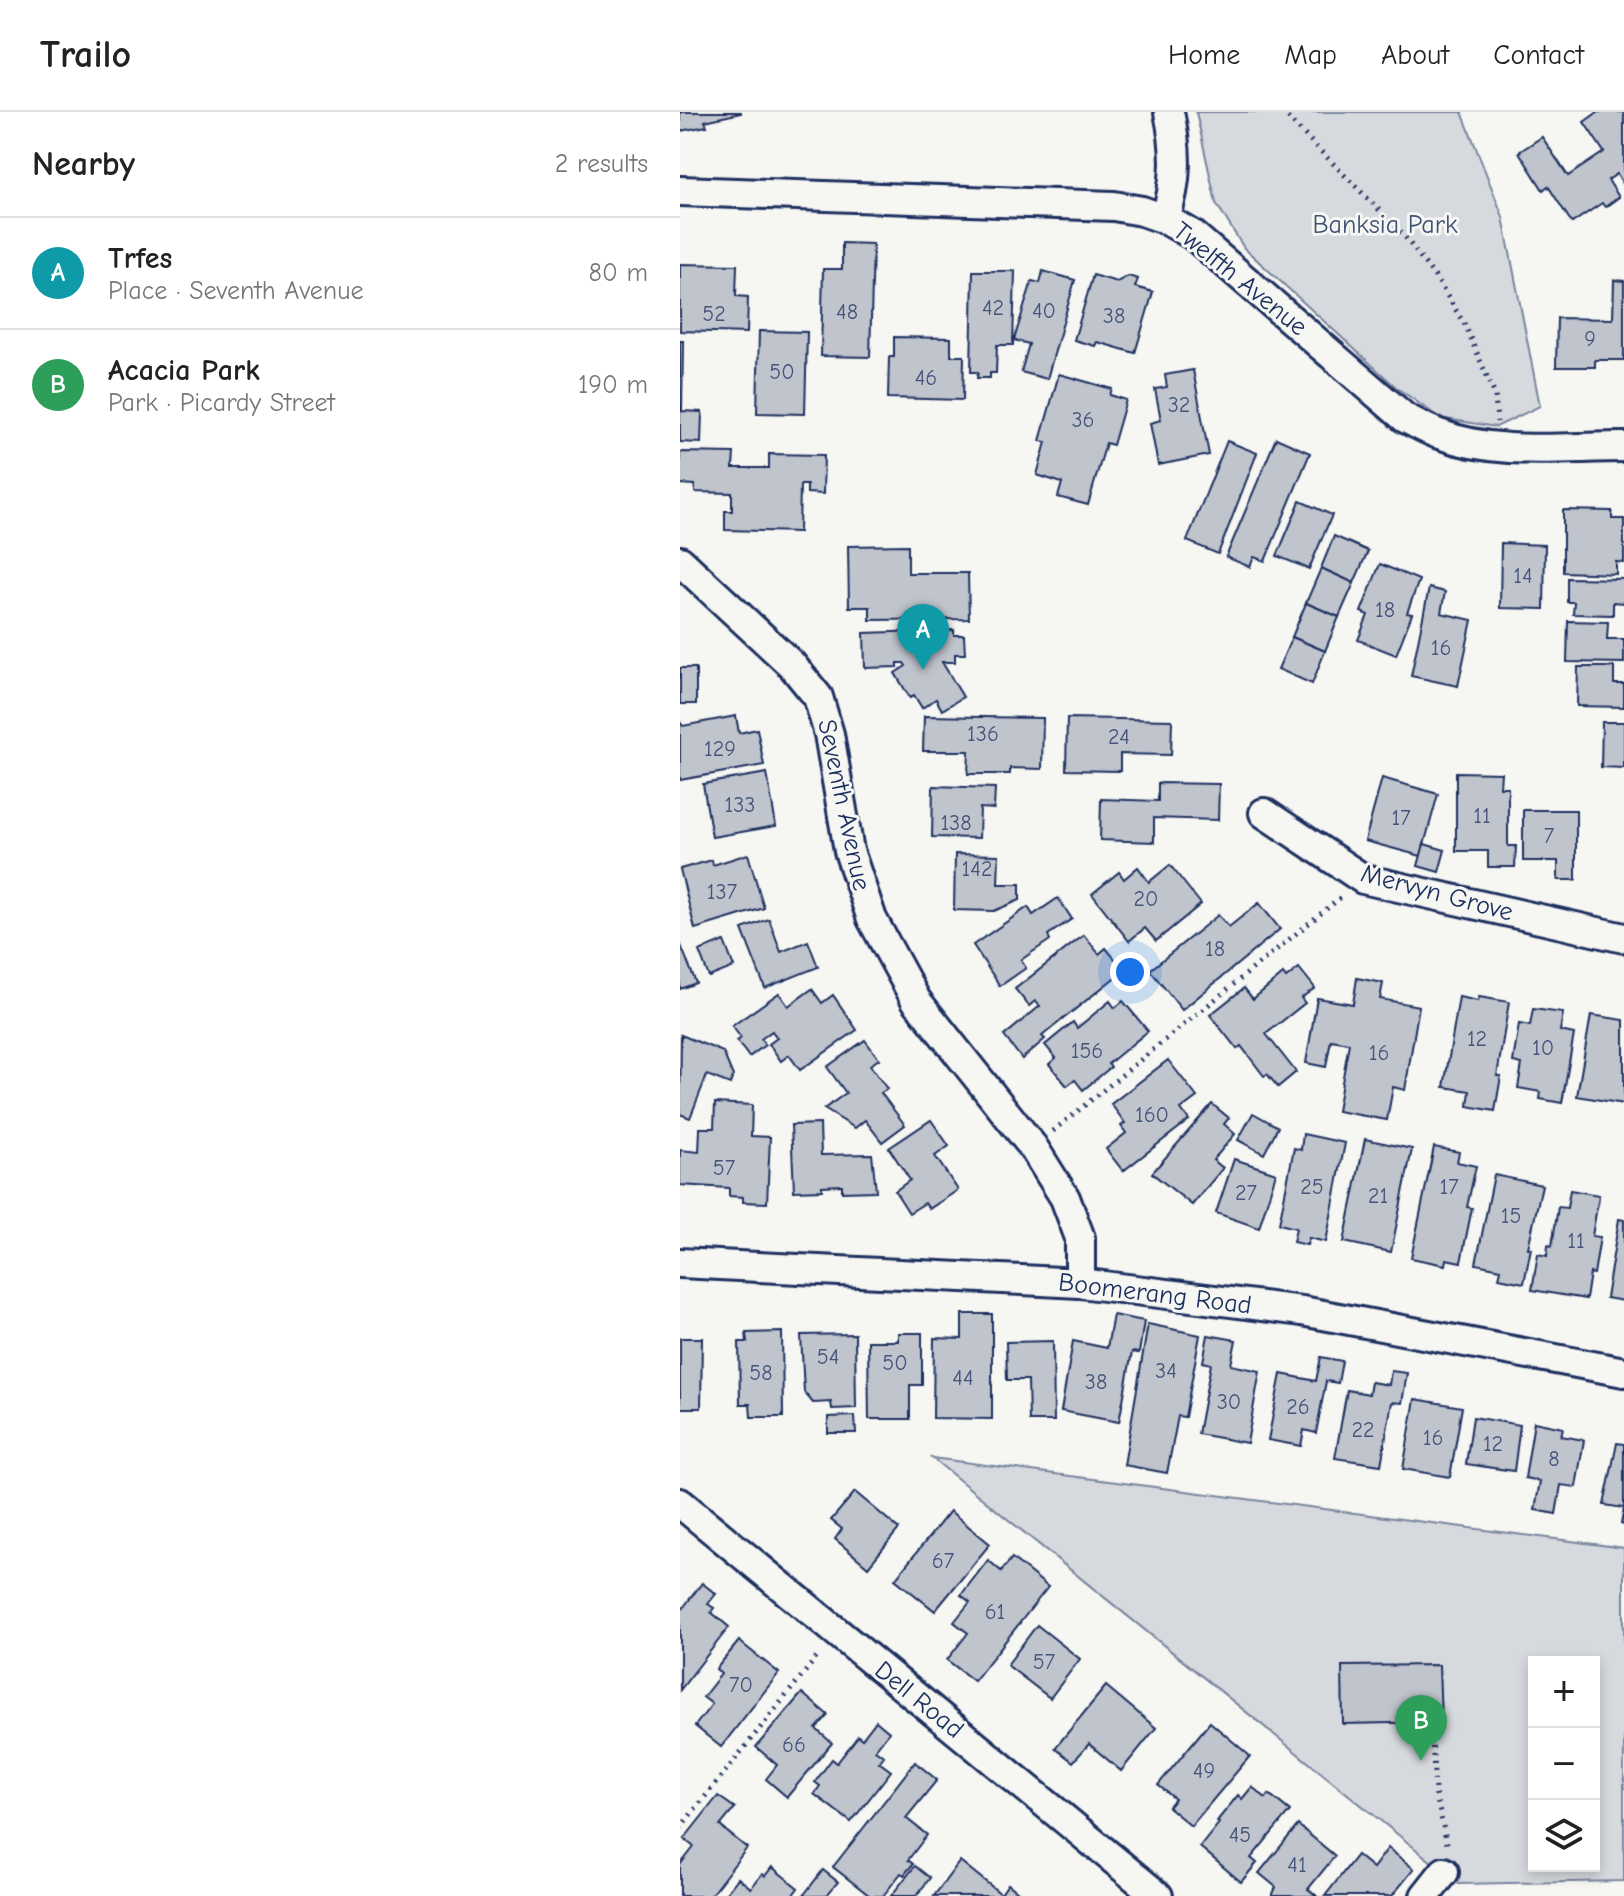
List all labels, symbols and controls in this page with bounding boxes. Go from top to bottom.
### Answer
text: Trailo [40,33,131,77]
text: Home [1168,39,1240,71]
text: Map [1284,39,1337,71]
text: About [1381,39,1449,71]
text: Contact [1493,39,1584,71]
text: Nearby [32,144,135,184]
text: 2 results [555,149,648,179]
park label: Banksia Park [1312,210,1458,240]
street label: Twelfth Avenue [1167,216,1313,342]
text: Trfes [108,241,172,276]
text: A [51,258,65,288]
text: 80 m [589,258,648,288]
text: Place · Seventh Avenue [108,276,364,306]
house number: 42 [982,295,1004,321]
house number: 40 [1032,298,1056,324]
house number: 48 [836,299,858,325]
house number: 52 [702,301,726,327]
house number: 38 [1103,303,1125,329]
house number: 9 [1584,326,1596,352]
text: Acacia Park [108,353,260,388]
house number: 50 [769,359,795,385]
house number: 46 [915,365,937,391]
text: B [50,370,66,400]
text: 190 m [578,370,648,400]
text: Park · Picardy Street [108,388,335,418]
house number: 32 [1168,392,1190,418]
house number: 36 [1071,407,1095,433]
house number: 14 [1513,563,1533,589]
house number: 18 [1375,597,1395,623]
pin: A [897,604,949,670]
house number: 16 [1431,635,1451,661]
street label: Seventh Avenue [811,717,877,893]
house number: 136 [967,721,999,747]
house number: 24 [1108,724,1130,750]
house number: 129 [704,736,736,762]
house number: 133 [725,792,755,818]
house number: 11 [1473,803,1491,829]
house number: 17 [1391,805,1411,831]
house number: 138 [940,810,972,836]
house number: 7 [1544,823,1555,849]
house number: 142 [962,856,992,882]
street label: Mervyn Grove [1358,858,1516,928]
house number: 137 [707,879,738,905]
house number: 20 [1134,886,1158,912]
house number: 18 [1205,936,1225,962]
your location [1110,952,1150,992]
house number: 12 [1467,1026,1487,1052]
house number: 10 [1532,1035,1554,1061]
house number: 156 [1071,1038,1103,1064]
house number: 16 [1369,1040,1389,1066]
house number: 160 [1135,1102,1169,1128]
house number: 57 [713,1155,736,1181]
house number: 25 [1300,1174,1324,1200]
house number: 17 [1439,1174,1459,1200]
house number: 27 [1235,1180,1258,1206]
house number: 21 [1368,1183,1388,1209]
house number: 15 [1501,1203,1521,1229]
house number: 11 [1567,1228,1585,1254]
street label: Boomerang Road [1057,1267,1253,1321]
house number: 54 [817,1344,839,1370]
house number: 50 [882,1350,908,1376]
house number: 34 [1155,1358,1177,1384]
house number: 58 [749,1360,773,1386]
house number: 44 [952,1365,974,1391]
house number: 38 [1085,1369,1107,1395]
house number: 30 [1217,1389,1241,1415]
house number: 26 [1286,1394,1310,1420]
house number: 22 [1351,1417,1375,1443]
house number: 16 [1423,1425,1443,1451]
house number: 12 [1483,1431,1503,1457]
house number: 8 [1548,1446,1560,1472]
house number: 67 [932,1548,955,1574]
house number: 61 [985,1599,1005,1625]
house number: 57 [1033,1649,1056,1675]
street label: Dell Road [869,1655,969,1745]
map controls [1528,1656,1600,1872]
button: + [1528,1656,1600,1728]
house number: 70 [729,1672,753,1698]
pin: B [1395,1695,1447,1761]
button: − [1528,1728,1600,1800]
house number: 66 [782,1732,806,1758]
house number: 49 [1193,1758,1215,1784]
button: layers [1528,1800,1600,1872]
house number: 45 [1229,1822,1251,1848]
house number: 41 [1287,1852,1307,1878]

